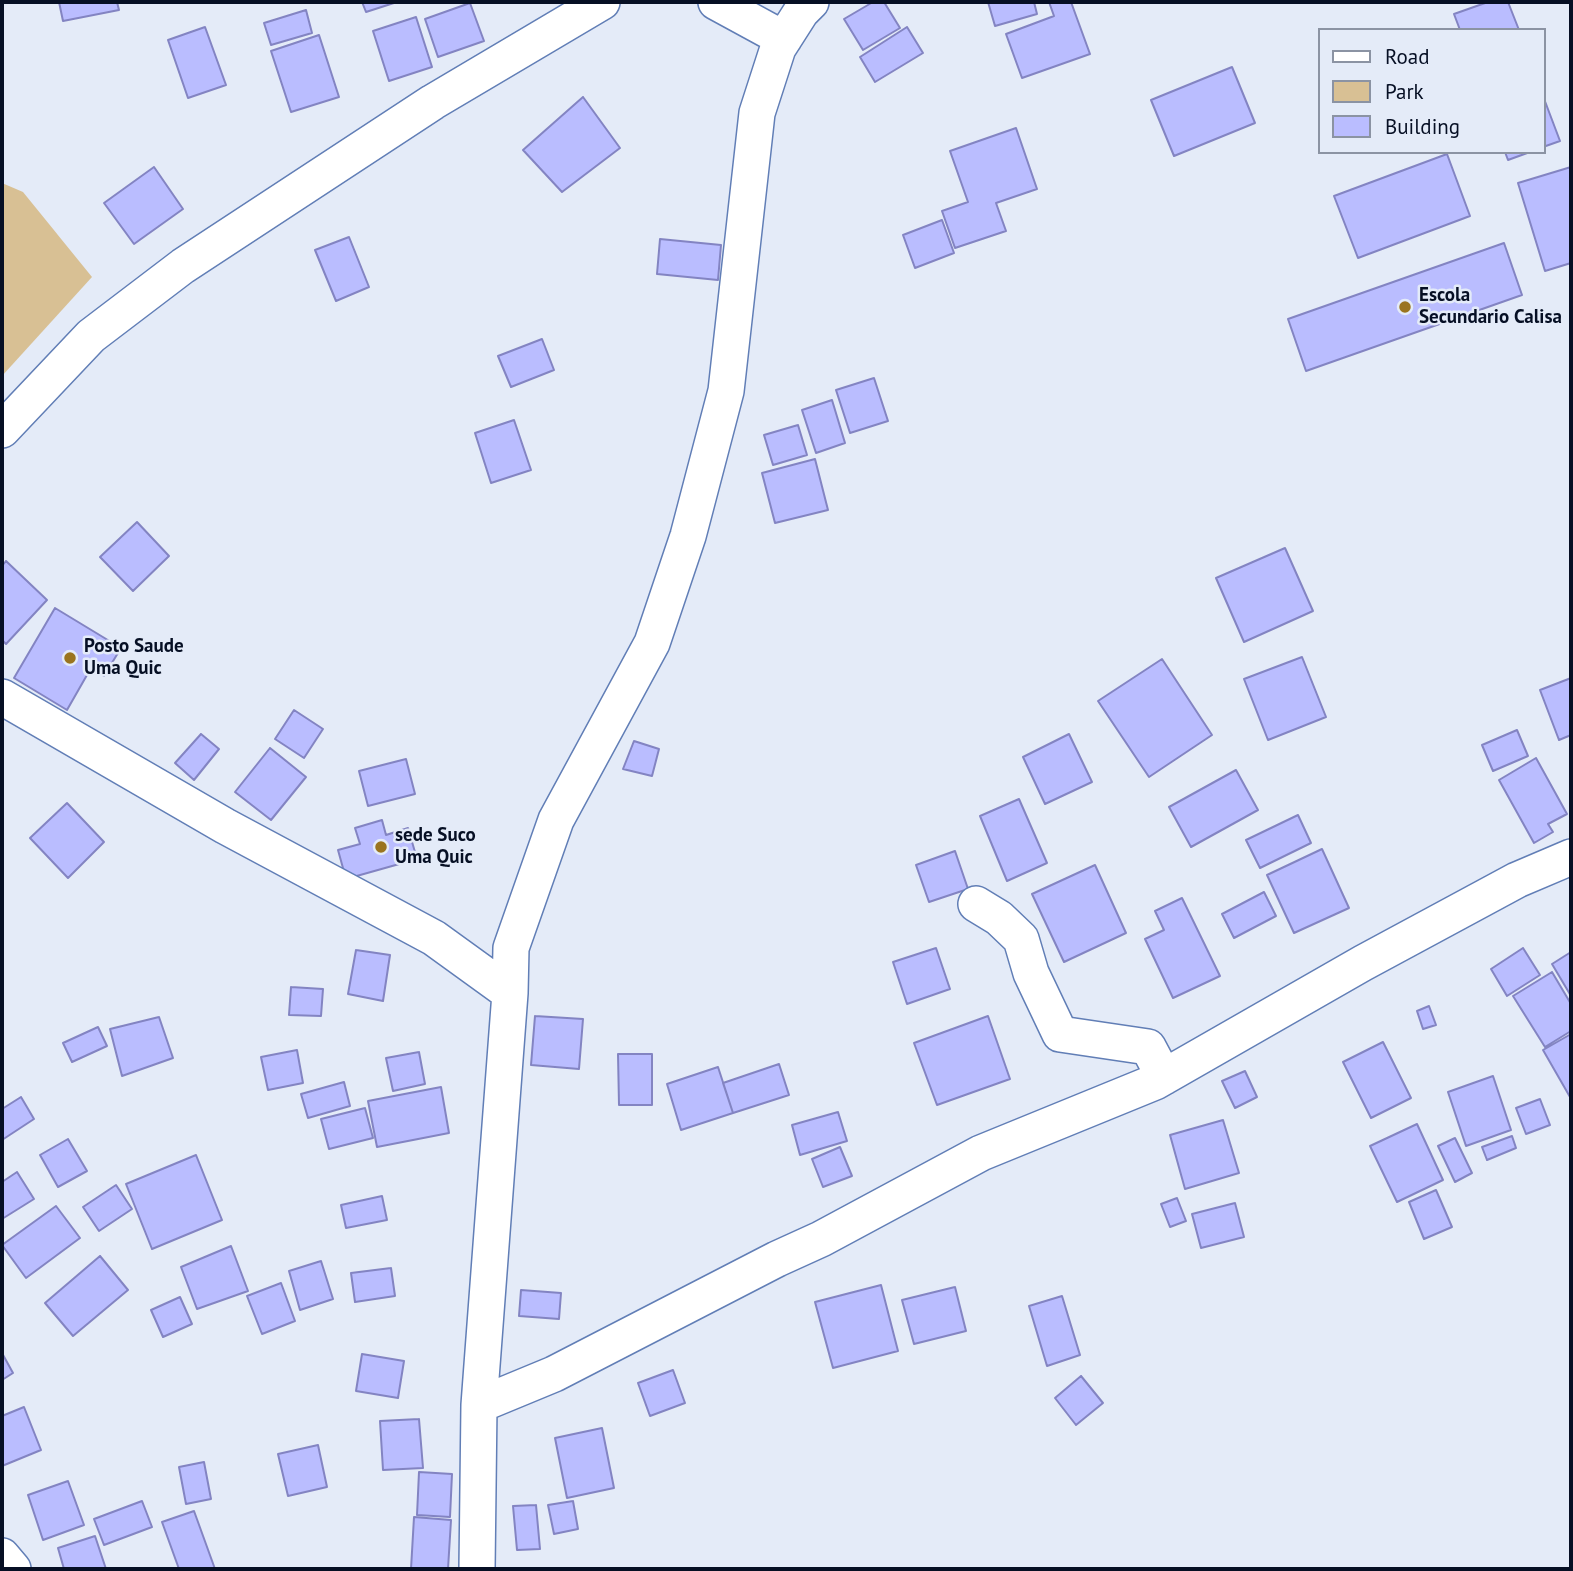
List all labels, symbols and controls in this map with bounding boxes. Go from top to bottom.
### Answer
legend [1318,28,1545,154]
text: Road [1385,43,1429,70]
text: Park [1385,78,1424,105]
text: Building [1385,113,1460,140]
place label: Escola Secundario Calisa [1419,285,1562,329]
marker: Escola Secundario Calisa [1397,299,1413,315]
place label: Posto Saude Uma Quic [84,636,184,680]
marker: Posto Saude Uma Quic [62,650,78,666]
place label: sede Suco Uma Quic [395,825,476,869]
marker: sede Suco Uma Quic [373,839,389,855]

